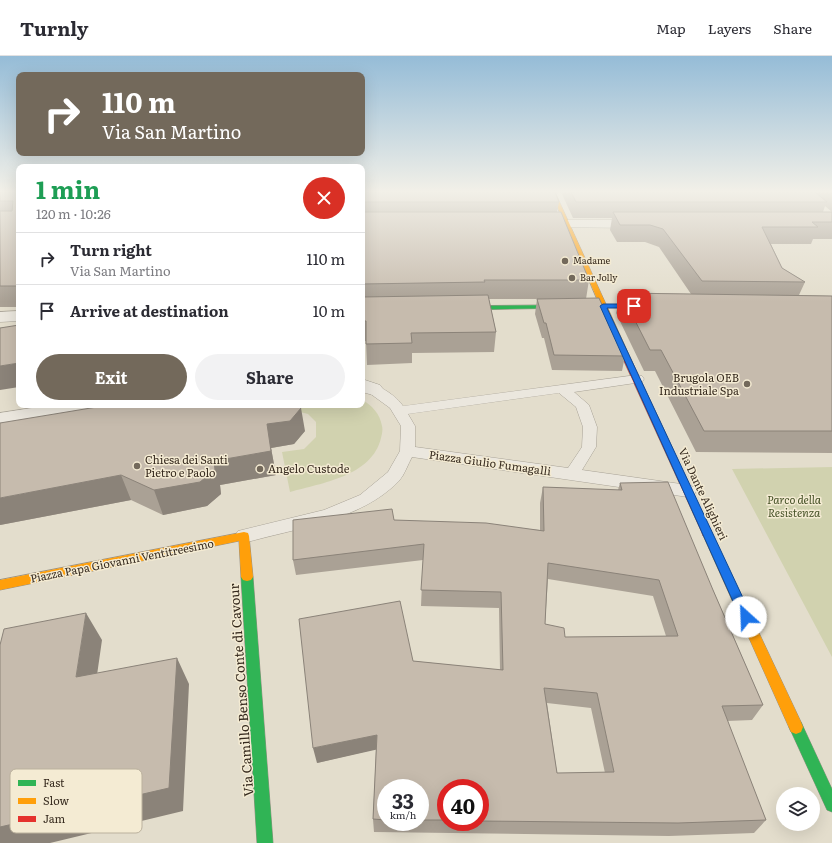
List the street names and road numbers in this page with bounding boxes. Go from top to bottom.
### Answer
street label: Via Dante Alighieri [675,445,732,543]
street label: Piazza Giulio Fumagalli [428,446,552,479]
street label: Piazza Papa Giovanni Ventitreesimo [29,534,215,586]
street label: Via Camillo Benso Conte di Cavour [224,582,257,797]

